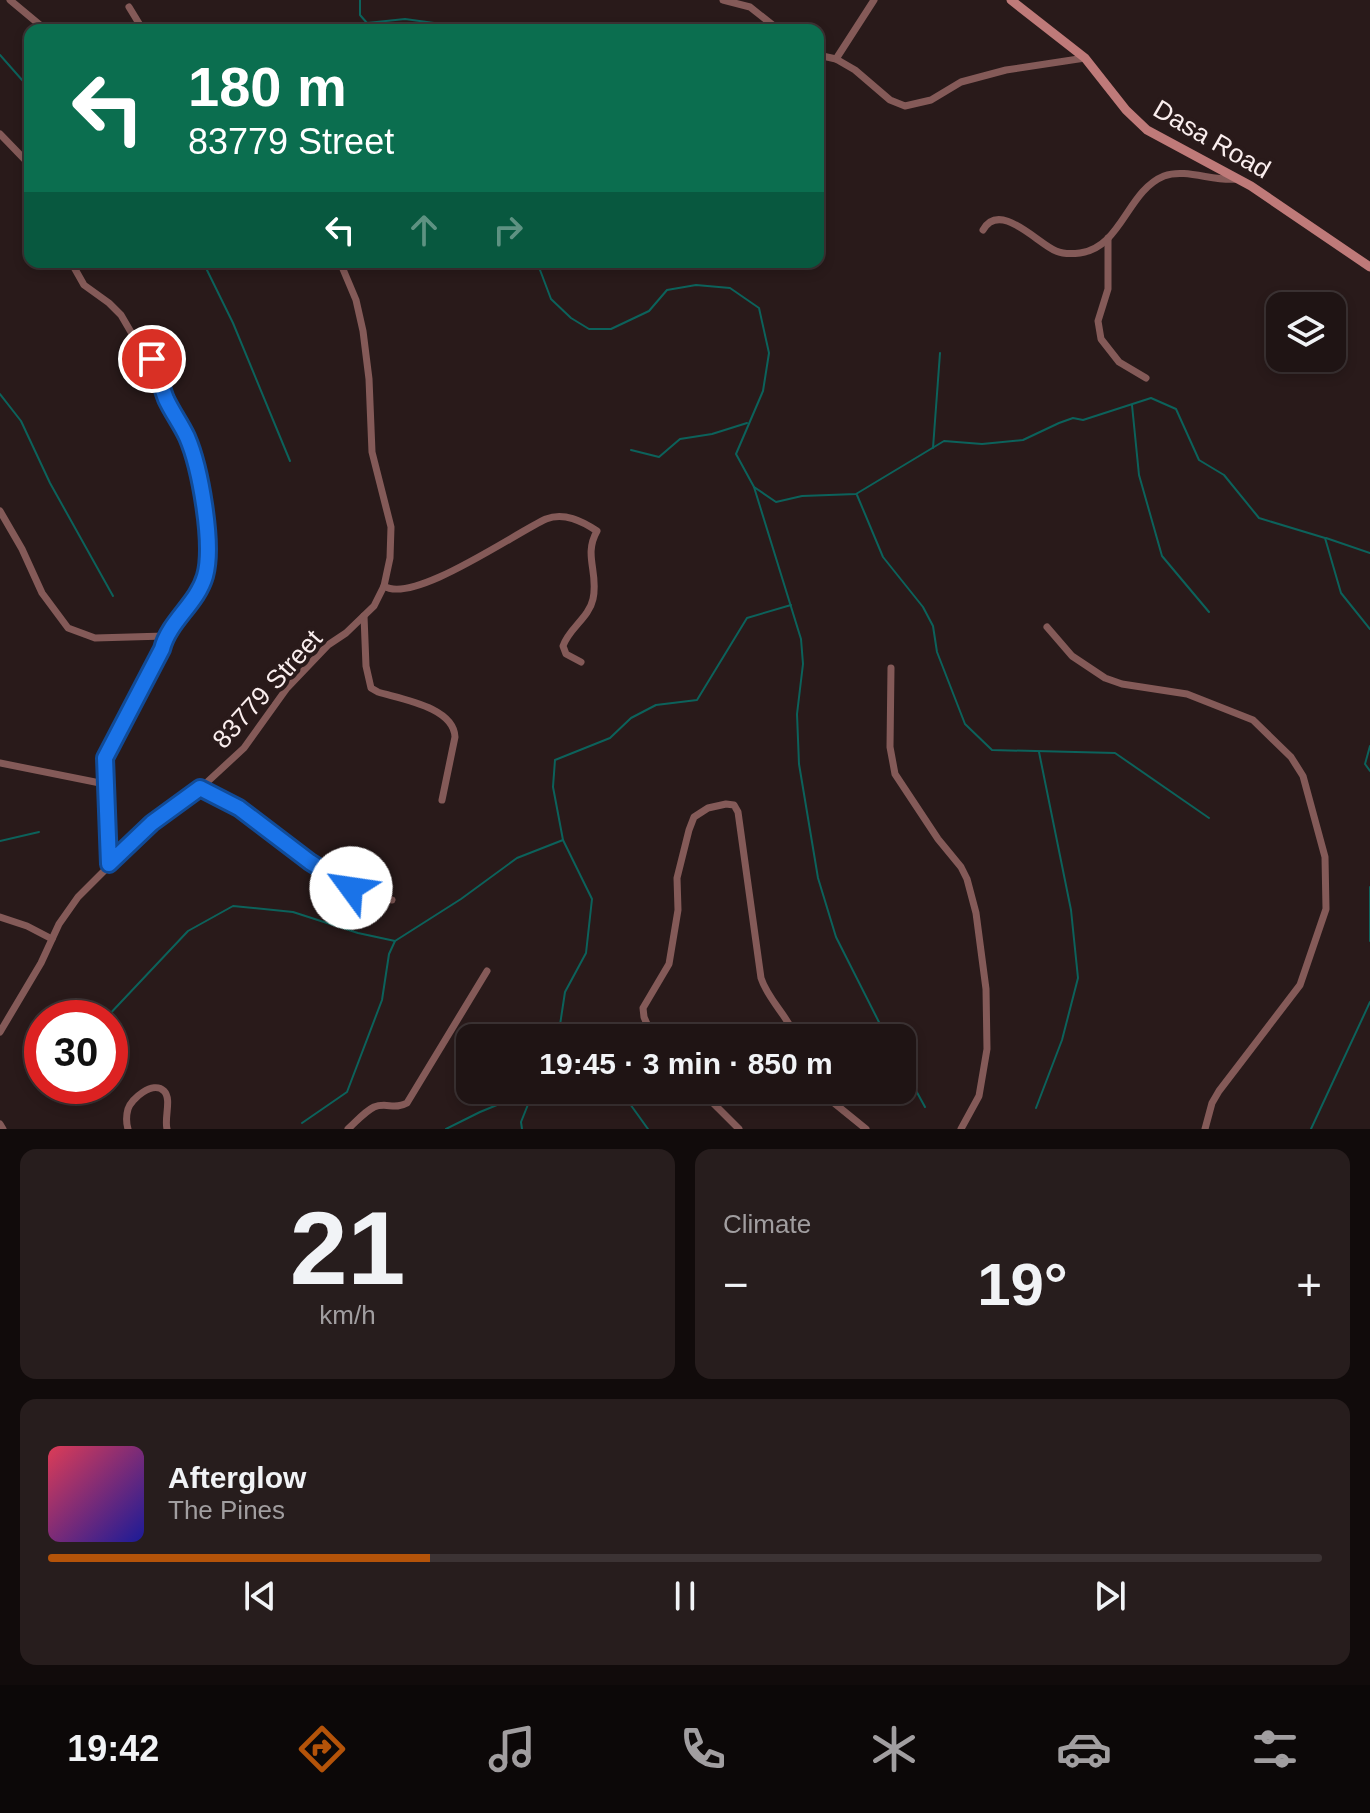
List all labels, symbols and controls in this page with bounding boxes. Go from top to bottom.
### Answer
text: 180 m [188,55,347,118]
icon: left [56,56,160,160]
street label: Dasa Road [1148,93,1276,185]
text: 83779 Street [188,121,394,162]
icon: left [318,208,362,252]
icon: ahead [402,208,446,252]
icon: right [486,208,530,252]
map controls [1266,292,1346,372]
button: layers [1266,292,1346,372]
pin [118,325,186,393]
icon: arrive [130,337,174,381]
street label: 83779 Street [206,623,328,754]
position arrow [309,846,393,930]
speed limit sign: 30 [24,1000,128,1104]
text: 19:45 · 3 min · 850 m [539,1047,833,1080]
text: 21 [290,1190,405,1306]
text: Climate [723,1209,811,1239]
text: 19° [977,1251,1068,1318]
text: − [723,1260,749,1309]
text: + [1296,1260,1322,1309]
text: km/h [319,1300,376,1330]
text: Afterglow [168,1461,306,1494]
text: The Pines [168,1495,285,1525]
icon: previous [238,1574,282,1618]
icon: pause [663,1574,707,1618]
icon: next [1088,1574,1132,1618]
icon: directions [294,1721,350,1777]
icon: music [484,1721,540,1777]
icon: phone [675,1721,731,1777]
icon: climate [866,1721,922,1777]
icon: car [1056,1721,1112,1777]
icon: filters [1247,1721,1303,1777]
text: 19:42 [67,1728,159,1769]

